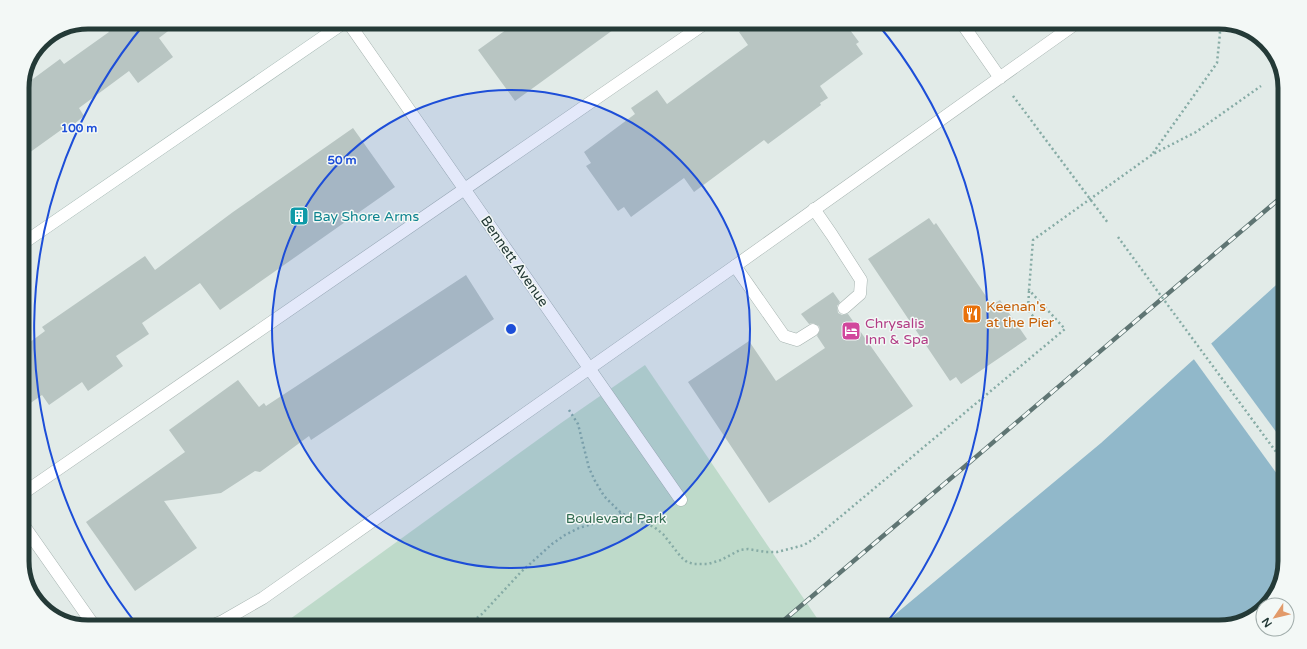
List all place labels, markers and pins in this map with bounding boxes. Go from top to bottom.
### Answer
building icon: Bay Shore Arms [288,205,310,227]
place label: Bay Shore Arms [313,208,419,225]
place label: Keenan's at the Pier [986,298,1055,331]
restaurant icon: Keenan's at the Pier [961,303,983,325]
place label: Chrysalis Inn & Spa [865,315,929,348]
hotel icon: Chrysalis Inn & Spa [840,320,862,342]
centre of rings [504,322,518,336]

